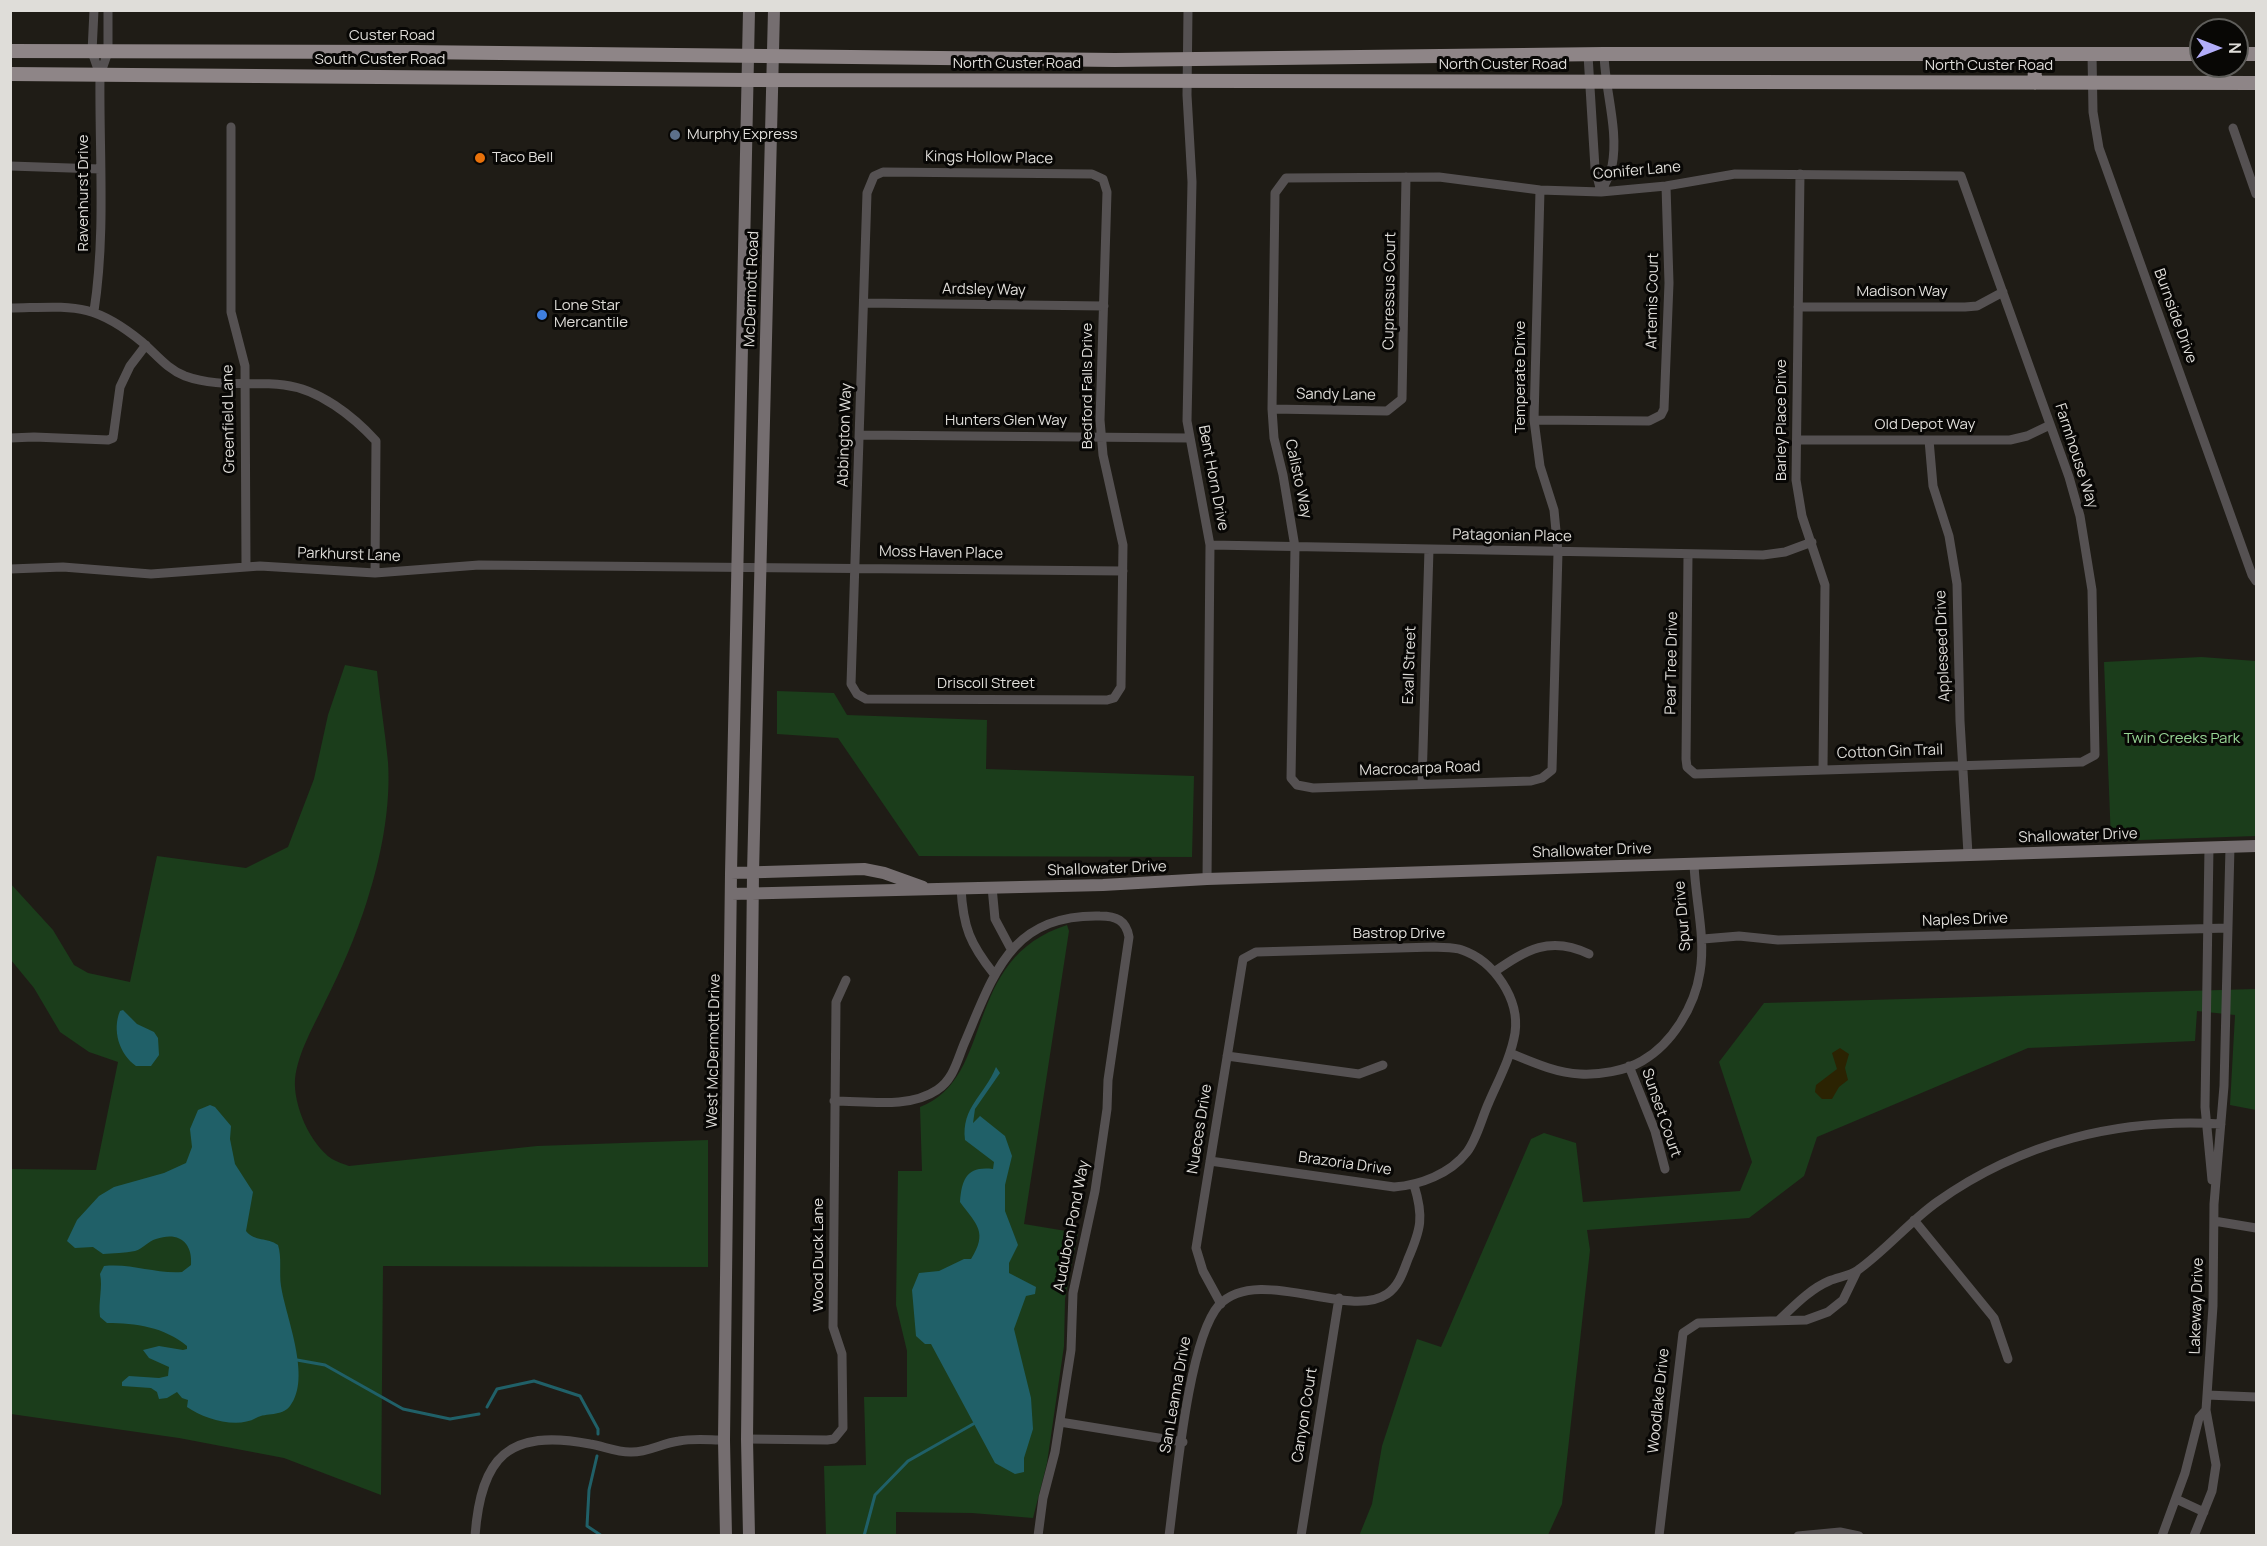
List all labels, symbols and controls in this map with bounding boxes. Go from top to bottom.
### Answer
north arrow [2189,18,2249,78]
street label: Custer Road [349,27,435,45]
text: N [2224,42,2246,54]
street label: South Custer Road [315,51,445,69]
street label: North Custer Road [953,55,1081,73]
street label: North Custer Road [1439,56,1567,74]
street label: North Custer Road [1925,57,2053,75]
place label: Murphy Express [687,126,798,144]
marker: Murphy Express [668,128,682,142]
street label: Ravenhurst Drive [75,134,93,252]
street label: Kings Hollow Place [925,148,1053,168]
place label: Taco Bell [492,149,553,167]
marker: Taco Bell [473,151,487,165]
street label: Conifer Lane [1592,158,1682,184]
street label: McDermott Road [741,231,763,347]
street label: Cupressus Court [1380,232,1400,350]
street label: Artemis Court [1643,253,1663,349]
street label: Burnside Drive [2150,266,2200,366]
street label: Ardsley Way [942,280,1026,300]
street label: Madison Way [1856,283,1948,301]
place label: Lone Star Mercantile [554,297,628,332]
marker: Lone Star Mercantile [535,308,549,322]
street label: Temperate Drive [1512,321,1530,433]
street label: Bedford Falls Drive [1079,323,1097,449]
street label: Barley Place Drive [1773,359,1791,481]
street label: Greenfield Lane [219,364,239,474]
street label: Abbington Way [834,383,856,487]
street label: Sandy Lane [1296,385,1376,405]
street label: Farmhouse Way [2051,401,2101,511]
street label: Hunters Glen Way [945,412,1067,430]
street label: Old Depot Way [1875,416,1975,434]
street label: Bent Horn Drive [1194,424,1232,532]
street label: Calisto Way [1281,438,1315,520]
street label: Patagonian Place [1452,526,1572,546]
street label: Moss Haven Place [879,543,1003,563]
street label: Parkhurst Lane [297,544,401,566]
street label: Appleseed Drive [1932,590,1954,702]
street label: Pear Tree Drive [1662,611,1682,715]
street label: Exall Street [1400,625,1420,705]
street label: Driscoll Street [937,675,1035,693]
park label: Twin Creeks Park [2124,730,2240,748]
street label: Cotton Gin Trail [1837,741,1943,763]
street label: Macrocarpa Road [1359,758,1481,780]
street label: Shallowater Drive [2018,825,2138,847]
street label: Shallowater Drive [1532,840,1652,862]
street label: Shallowater Drive [1047,858,1167,880]
street label: Spur Drive [1671,880,1695,952]
street label: Naples Drive [1922,910,2008,930]
street label: Bastrop Drive [1353,925,1445,943]
street label: West McDermott Drive [704,974,724,1128]
street label: Sunset Court [1637,1066,1685,1160]
street label: Nueces Drive [1184,1083,1216,1175]
street label: Brazoria Drive [1297,1149,1393,1179]
street label: Audubon Pond Way [1050,1159,1094,1293]
street label: Wood Duck Lane [810,1198,828,1312]
street label: Lakeway Drive [2186,1257,2208,1355]
street label: San Leanna Drive [1157,1335,1195,1455]
street label: Woodlake Drive [1645,1347,1673,1455]
street label: Canyon Court [1289,1366,1321,1464]

